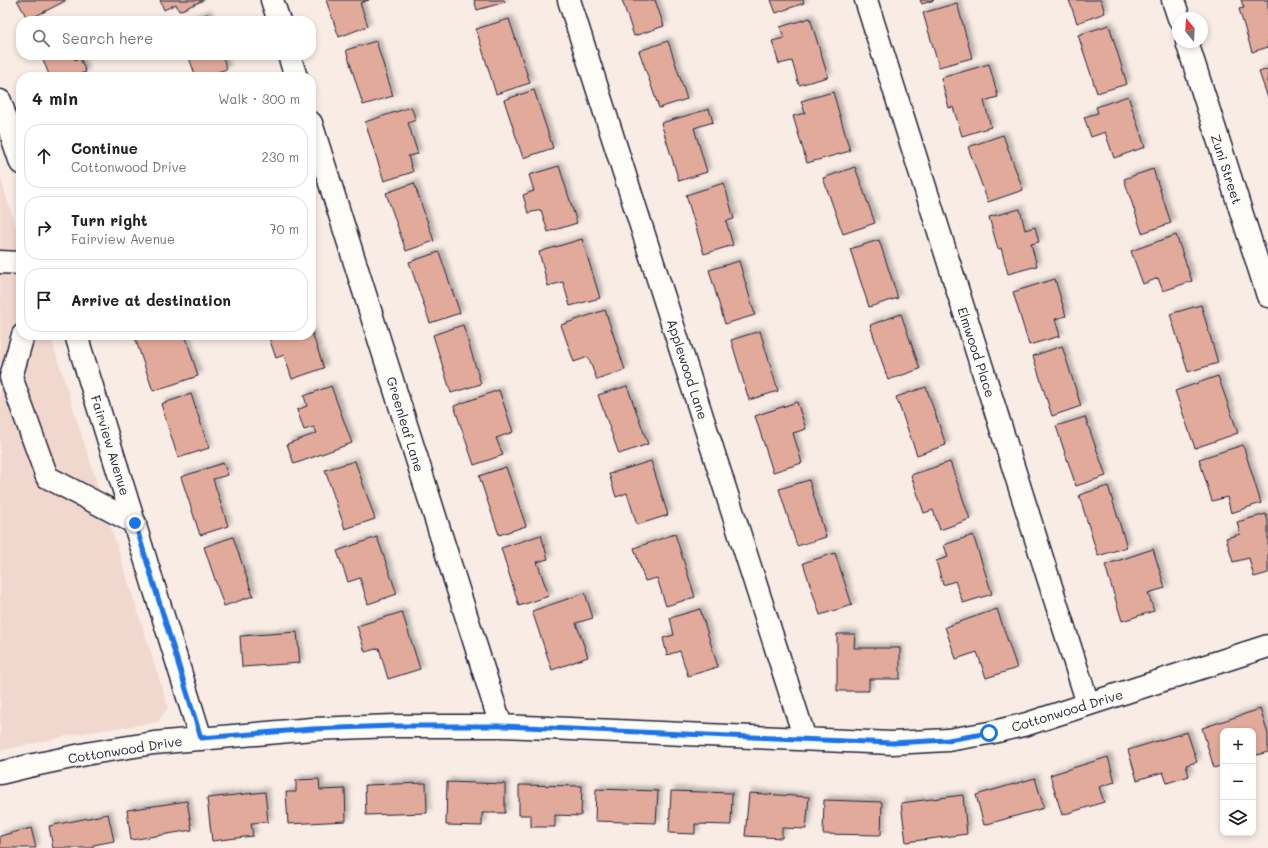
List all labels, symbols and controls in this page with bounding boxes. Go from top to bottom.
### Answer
north arrow [1172,12,1208,48]
search box [16,16,316,60]
icon: search [30,27,52,49]
text: Search here [62,28,153,48]
text: 4 min [32,87,78,109]
text: Walk · 300 m [218,90,300,107]
street label: Zuni Street [1208,132,1246,206]
text: Continue [71,138,138,158]
icon: ahead [33,145,55,167]
text: 230 m [262,148,299,165]
text: Cottonwood Drive [71,158,187,175]
text: Turn right [71,210,148,230]
icon: right [33,217,55,239]
text: 70 m [269,220,299,237]
text: Fairview Avenue [71,230,175,247]
icon: arrive [33,289,55,311]
text: Arrive at destination [71,290,231,310]
street label: Elmwood Place [954,305,1000,399]
street label: Applewood Lane [664,317,712,421]
street label: Greenleaf Lane [384,375,428,473]
street label: Fairview Avenue [88,393,134,497]
route end [126,514,144,532]
street label: Cottonwood Drive [1009,685,1125,735]
route start [980,724,998,742]
map controls [1220,728,1256,836]
button: + [1220,728,1256,764]
street label: Cottonwood Drive [67,732,183,766]
button: − [1220,764,1256,800]
button: layers [1220,800,1256,836]

